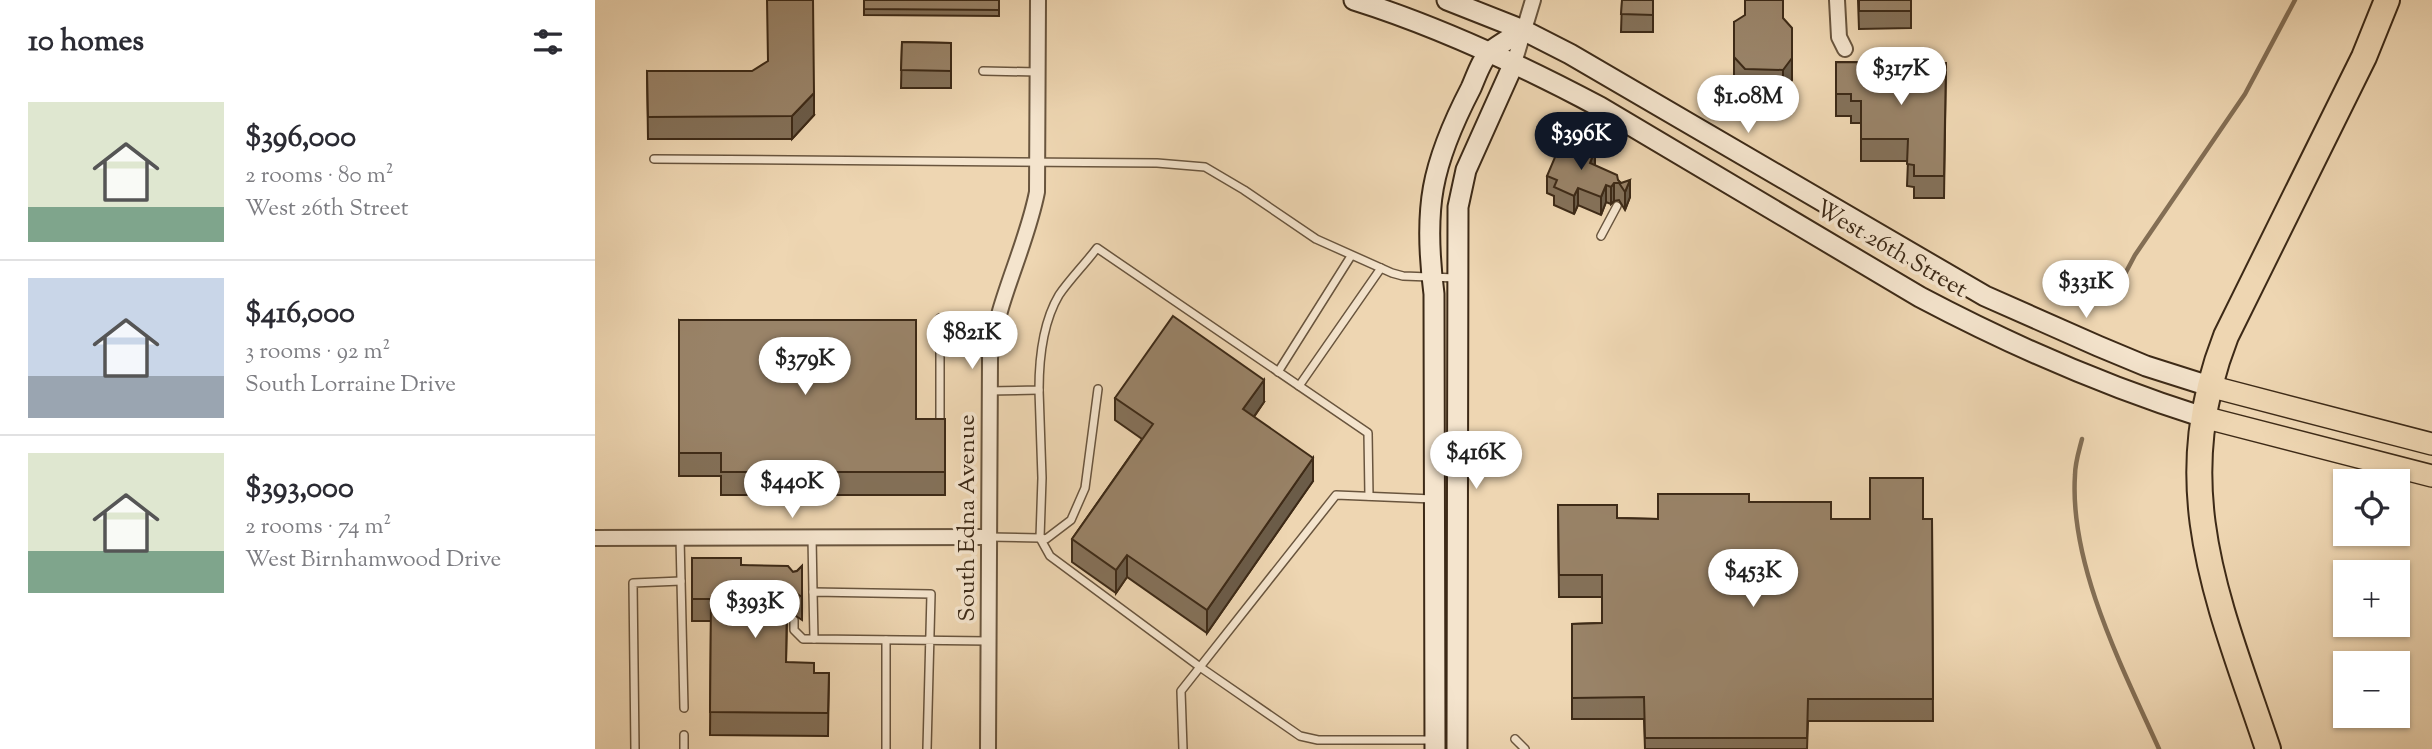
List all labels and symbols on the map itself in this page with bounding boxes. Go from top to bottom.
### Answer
pin: $317K [1852,48,1950,107]
pin: $1.08M [1691,76,1805,135]
pin: $396K [1532,113,1630,172]
street label: West 26th Street [1809,192,1973,307]
pin: $331K [2037,260,2135,320]
pin: $821K [923,312,1021,371]
pin: $379K [756,338,854,397]
street label: South Edna Avenue [951,414,985,622]
pin: $416K [1427,432,1525,491]
pin: $440K [743,461,841,520]
pin: $453K [1704,550,1802,609]
pin: $393K [706,580,804,640]

